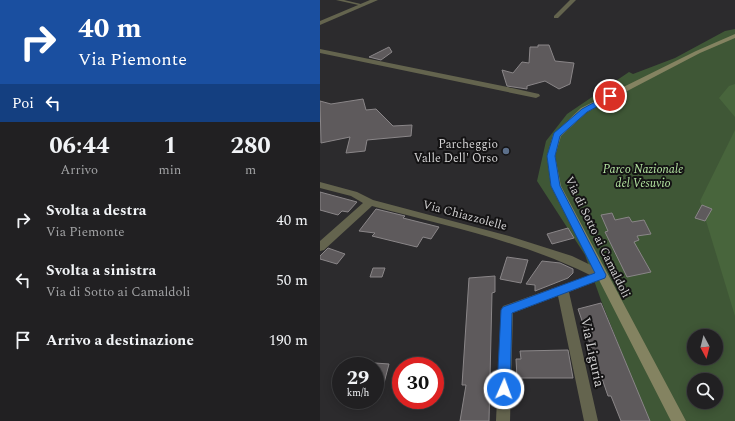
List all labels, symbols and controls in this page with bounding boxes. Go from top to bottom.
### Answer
text: 40 m [78,7,142,50]
icon: right [12,16,64,68]
text: Via Piemonte [78,46,187,73]
pin [593,79,627,113]
icon: arrive [599,85,621,107]
text: Poi [12,92,34,115]
icon: left [42,92,64,114]
text: 06:44 [49,128,109,164]
text: 1 [163,128,177,164]
text: 280 [230,128,271,164]
place label: Parcheggio Valle Dell' Orso [414,135,498,168]
marker: Parcheggio Valle Dell' Orso [501,146,511,156]
text: Arrivo [61,160,98,180]
text: min [159,160,181,180]
text: m [245,160,256,180]
park label: Parco Nazionale del Vesuvio [603,160,683,193]
street label: Via di Sotto ai Camaldoli [560,173,635,302]
street label: Via Chiazzolelle [420,195,509,236]
text: Svolta a destra [46,199,147,222]
icon: right [12,209,34,231]
text: 40 m [276,209,308,232]
text: Via Piemonte [46,222,125,242]
text: Svolta a sinistra [46,259,156,282]
icon: left [12,269,34,291]
text: 50 m [276,269,308,292]
text: Via di Sotto ai Camaldoli [46,282,190,302]
street label: Via Liguria [575,315,610,389]
icon: arrive [12,329,34,351]
text: Arrivo a destinazione [46,329,194,352]
text: 190 m [269,329,308,352]
north arrow [687,329,723,365]
map controls [687,329,723,409]
speed limit sign: 30 [392,357,444,409]
text: 29 [347,363,369,393]
position arrow [483,368,525,410]
button: search [687,373,723,409]
text: km/h [347,385,369,401]

